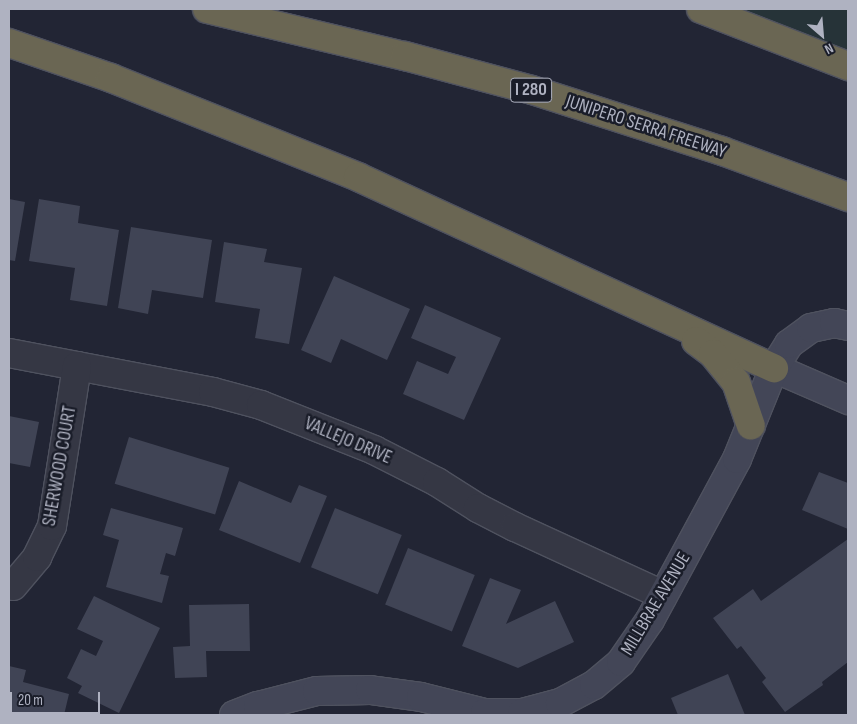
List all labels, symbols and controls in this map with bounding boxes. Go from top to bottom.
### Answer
north arrow [797,10,847,60]
text: N [822,40,836,58]
road number: I 280 [510,74,552,106]
street label: JUNIPERO SERRA FREEWAY [563,90,729,164]
street label: SHERWOOD COURT [38,404,82,528]
street label: VALLEJO DRIVE [301,412,395,470]
street label: MILLBRAE AVENUE [616,548,696,660]
scale bar [12,682,102,714]
text: 20 m [18,691,43,710]

